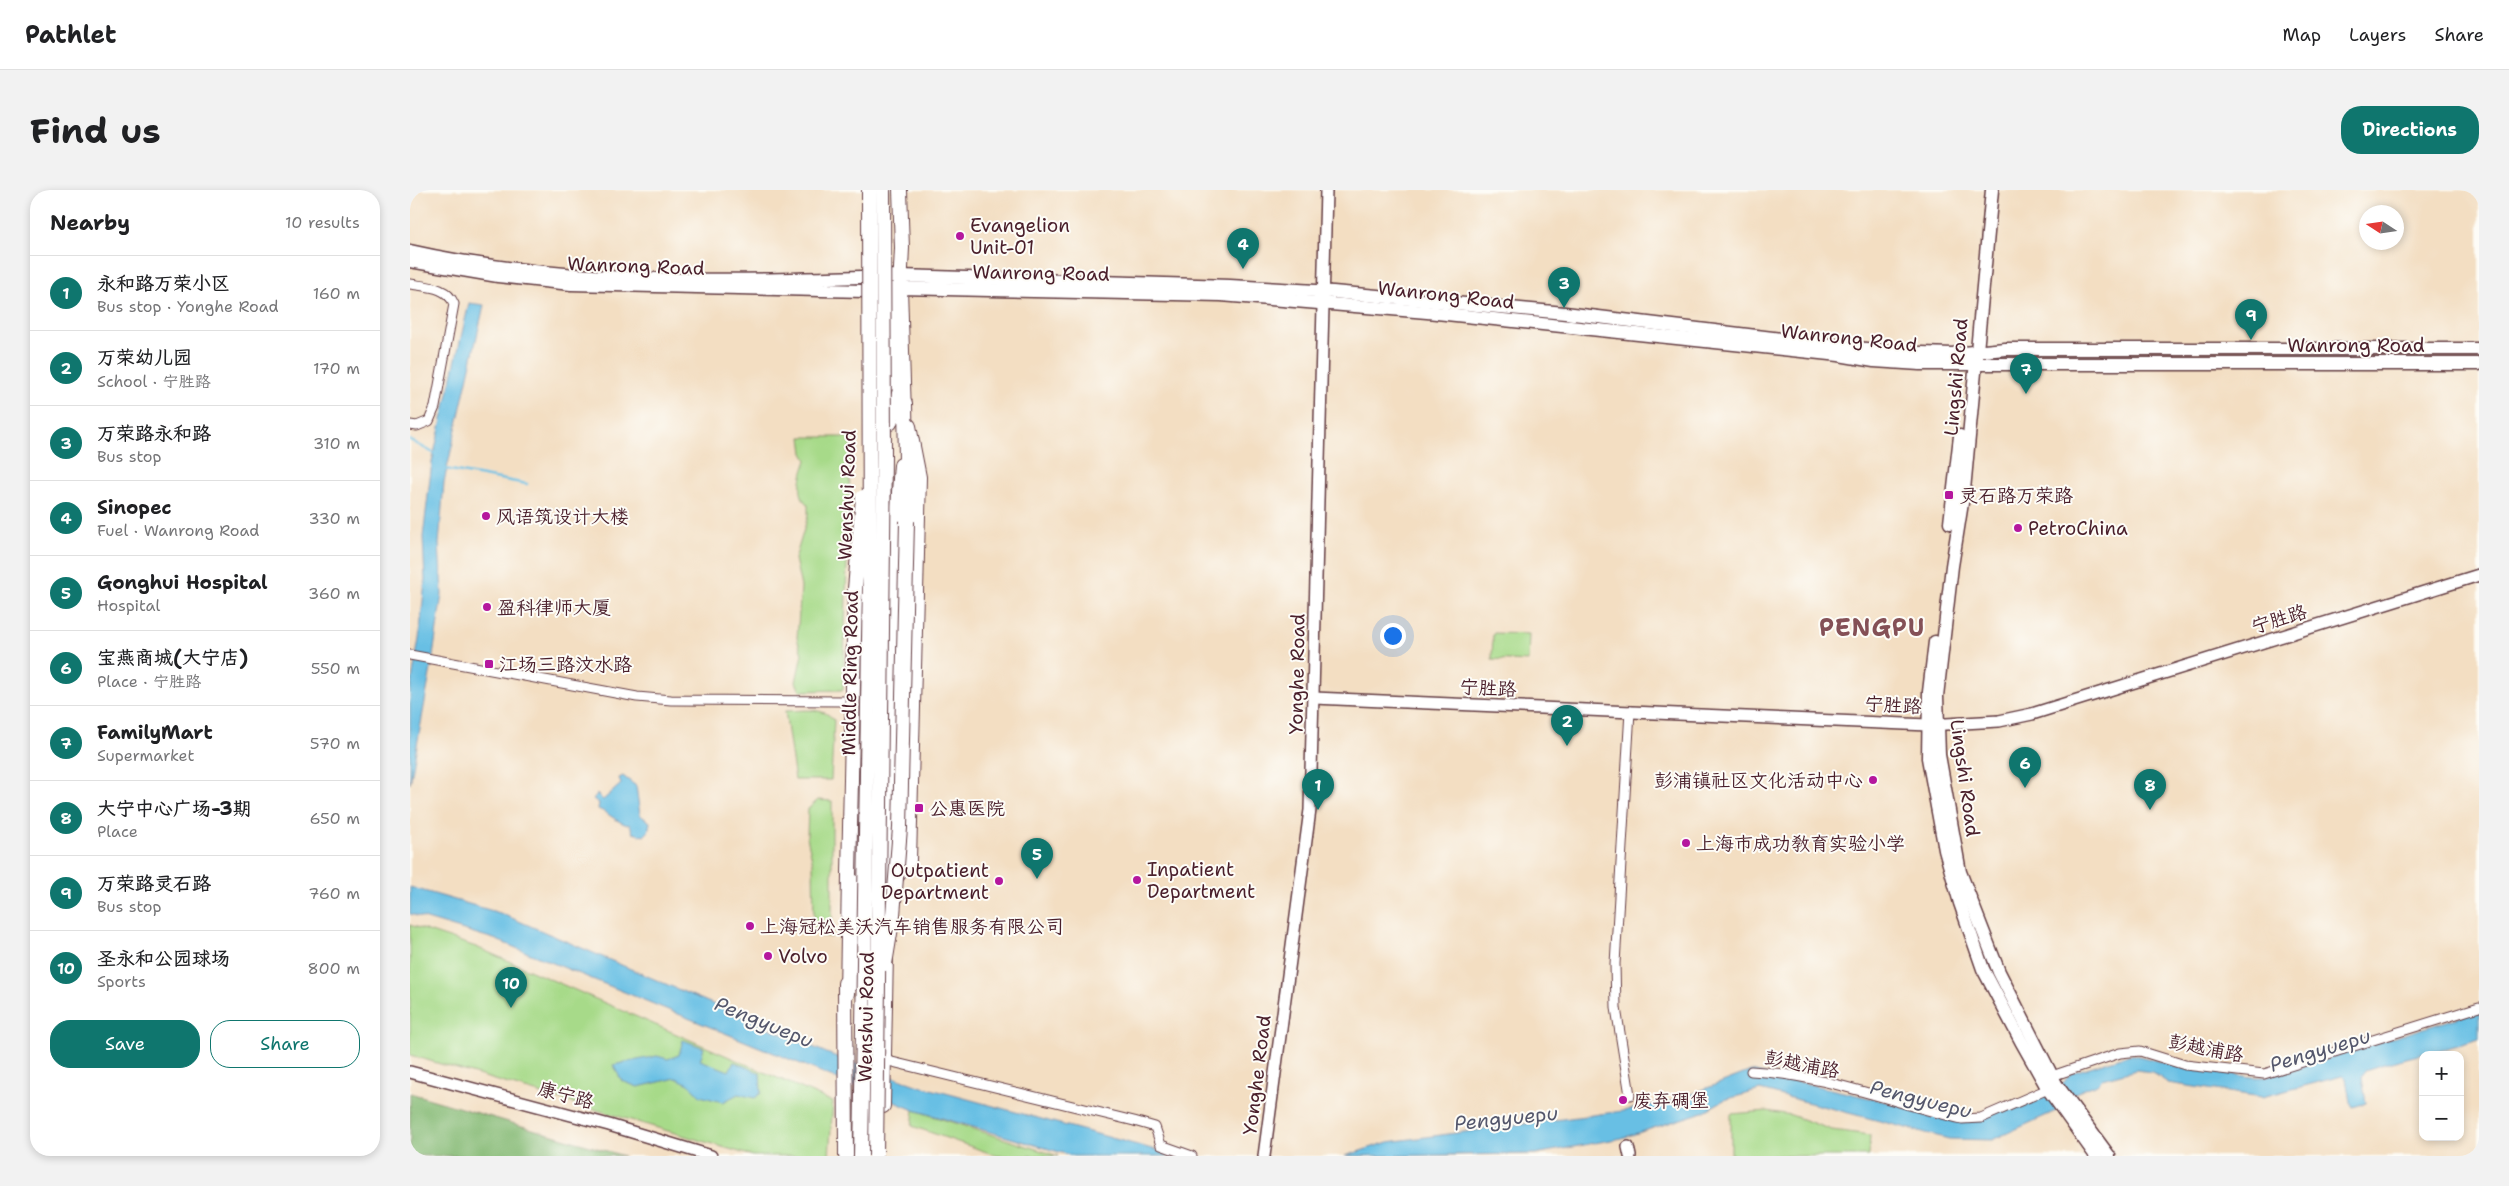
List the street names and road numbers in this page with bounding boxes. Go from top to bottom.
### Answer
street label: Wanrong Road [567,251,705,281]
street label: Wanrong Road [972,259,1110,287]
street label: Wanrong Road [1376,275,1516,315]
street label: Lingshi Road [1938,317,1974,437]
street label: Wanrong Road [1779,318,1919,358]
street label: Wanrong Road [2287,333,2425,358]
street label: Wenshui Road [832,429,862,561]
street label: Middle Ring Road [836,590,864,756]
street label: 宁胜路 [2248,599,2310,639]
street label: Yonghe Road [1283,613,1311,735]
street label: 宁胜路 [1459,674,1517,702]
street label: 宁胜路 [1864,691,1922,719]
street label: Lingshi Road [1944,718,1986,838]
street label: Wenshui Road [852,951,880,1083]
street label: Yonghe Road [1237,1014,1277,1136]
street label: 彭越浦路 [2166,1028,2246,1068]
street label: 彭越浦路 [1762,1044,1842,1084]
street label: 康宁路 [535,1076,597,1114]

